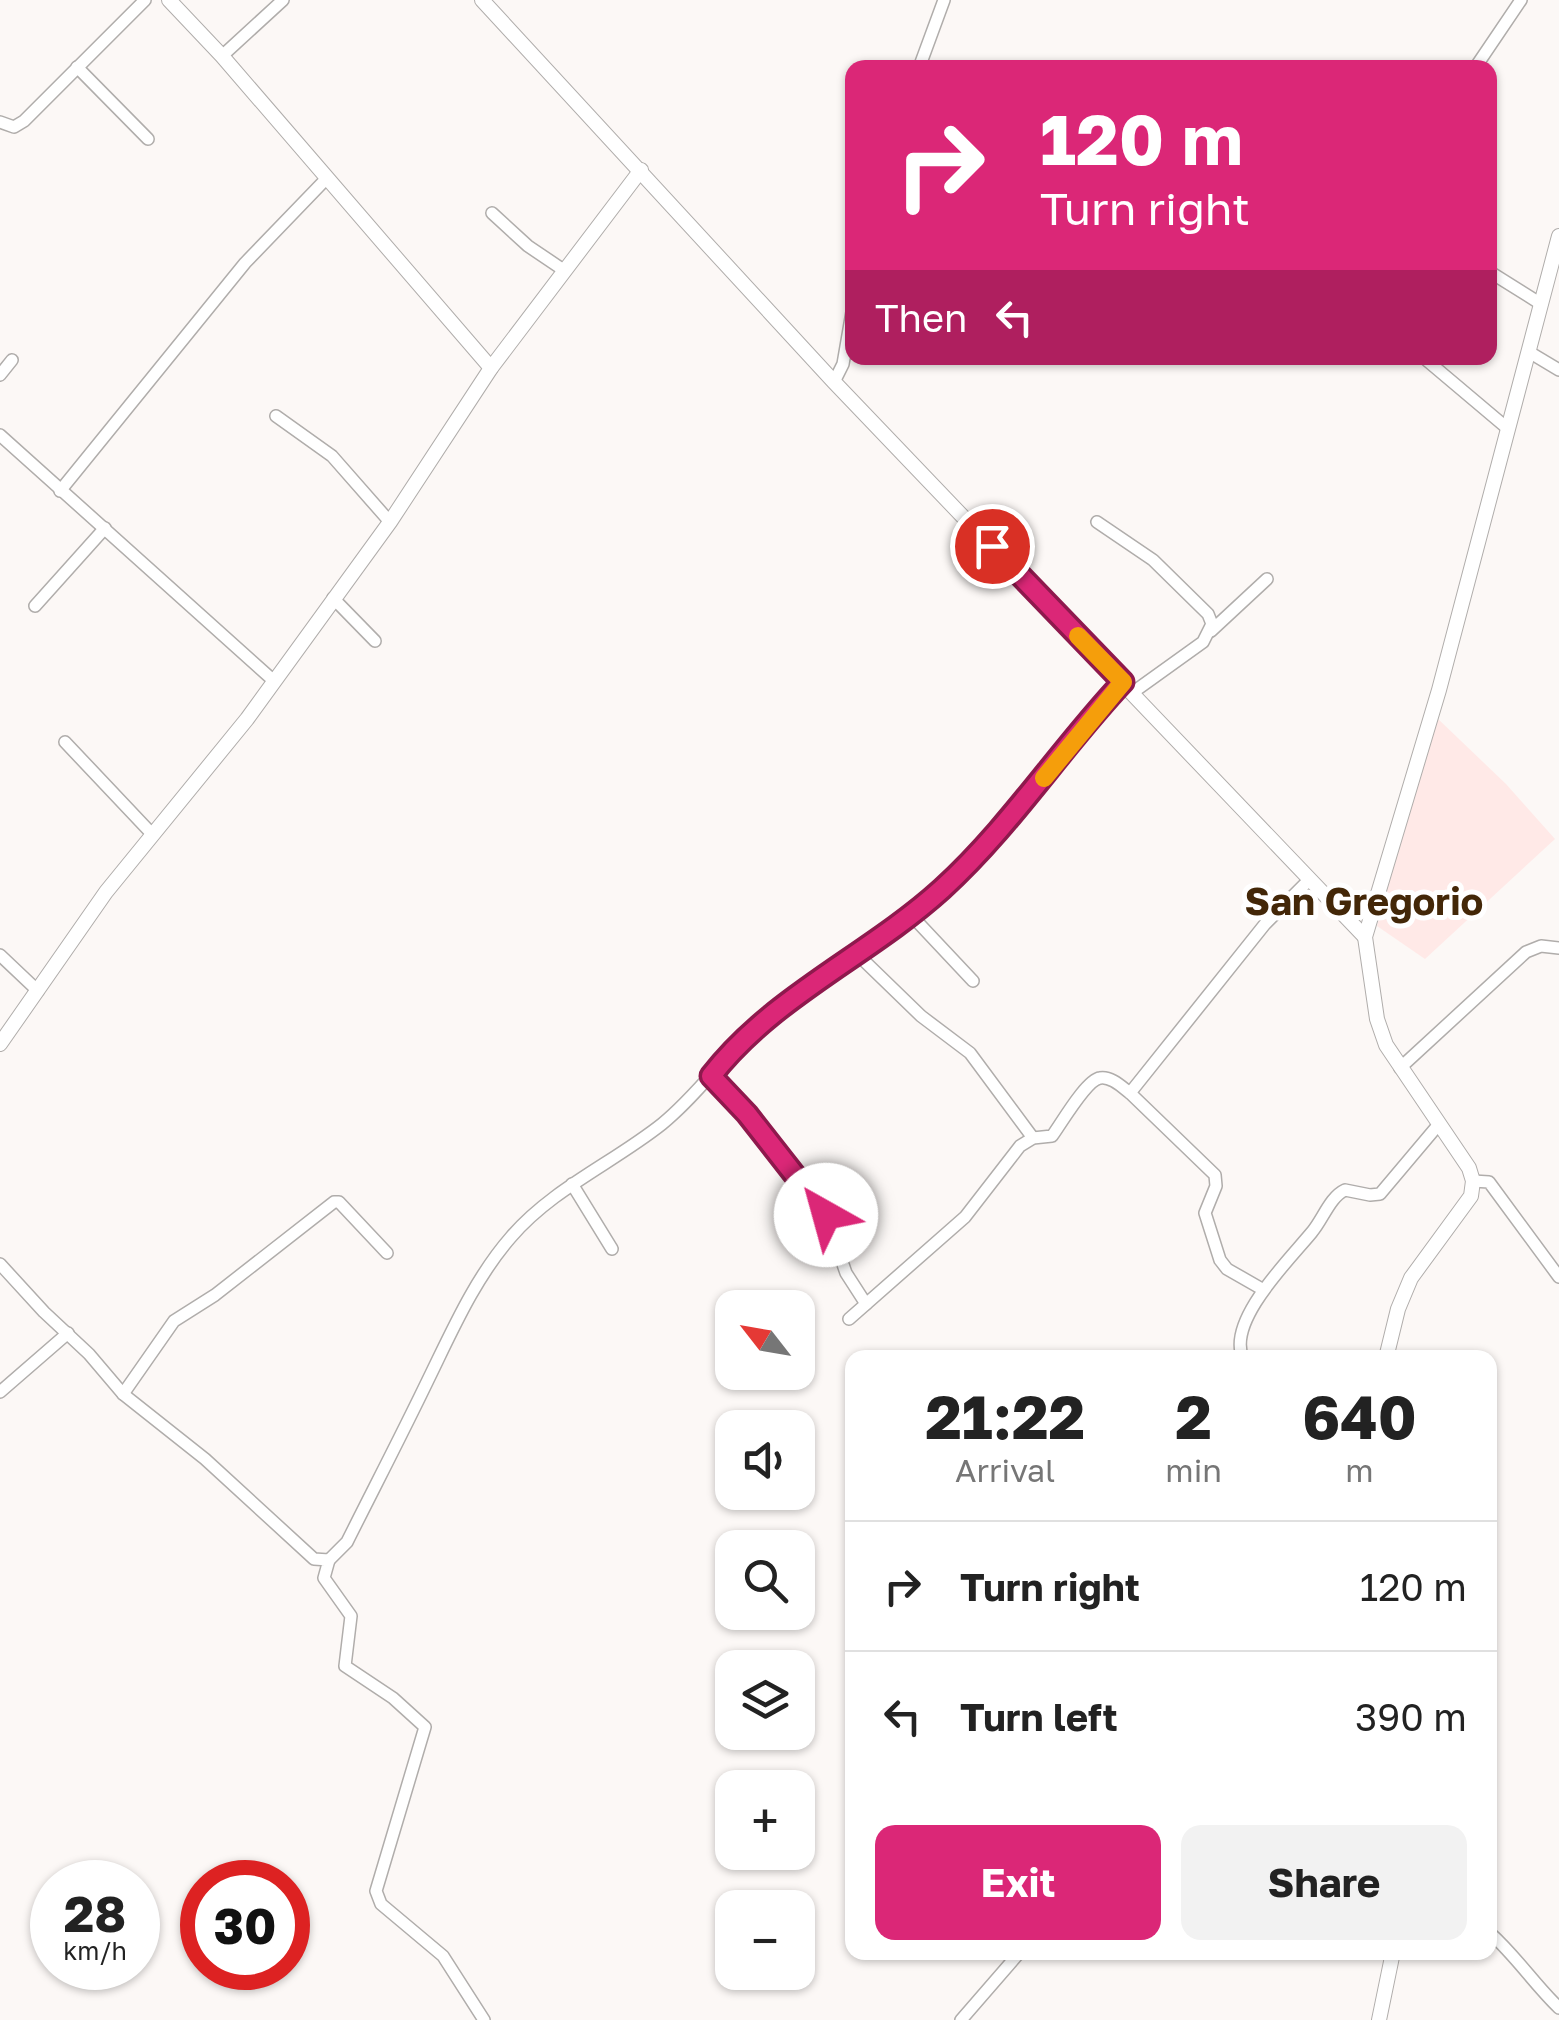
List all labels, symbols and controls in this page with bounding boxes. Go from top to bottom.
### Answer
text: 120 m [1040,96,1243,180]
icon: right [875,100,1005,230]
text: Turn right [1040,181,1250,235]
icon: left [987,290,1042,345]
text: Then [875,295,967,340]
pin [950,504,1035,589]
icon: arrive [965,519,1020,574]
district label: San Gregorio [1245,878,1483,924]
position arrow [774,1163,878,1267]
north arrow [715,1290,815,1390]
map controls [715,1290,815,1990]
text: 21:22 [925,1380,1085,1452]
text: 2 [1175,1380,1212,1452]
text: 640 [1302,1380,1417,1452]
button: sound [715,1410,815,1510]
text: Arrival [955,1451,1055,1489]
text: min [1165,1451,1222,1489]
text: m [1345,1451,1374,1489]
button: search [715,1530,815,1630]
icon: right [875,1559,930,1614]
text: Turn right [960,1564,1140,1609]
text: 120 m [1360,1564,1467,1609]
button: layers [715,1650,815,1750]
icon: left [875,1689,930,1744]
text: Turn left [960,1694,1118,1739]
text: 390 m [1355,1694,1467,1739]
button: + [715,1770,815,1870]
button: Exit [875,1825,1161,1940]
button: Share [1181,1825,1467,1940]
speed limit sign: 30 [180,1860,310,1990]
text: 28 [64,1883,126,1943]
button: − [715,1890,815,1990]
text: km/h [63,1935,127,1966]

